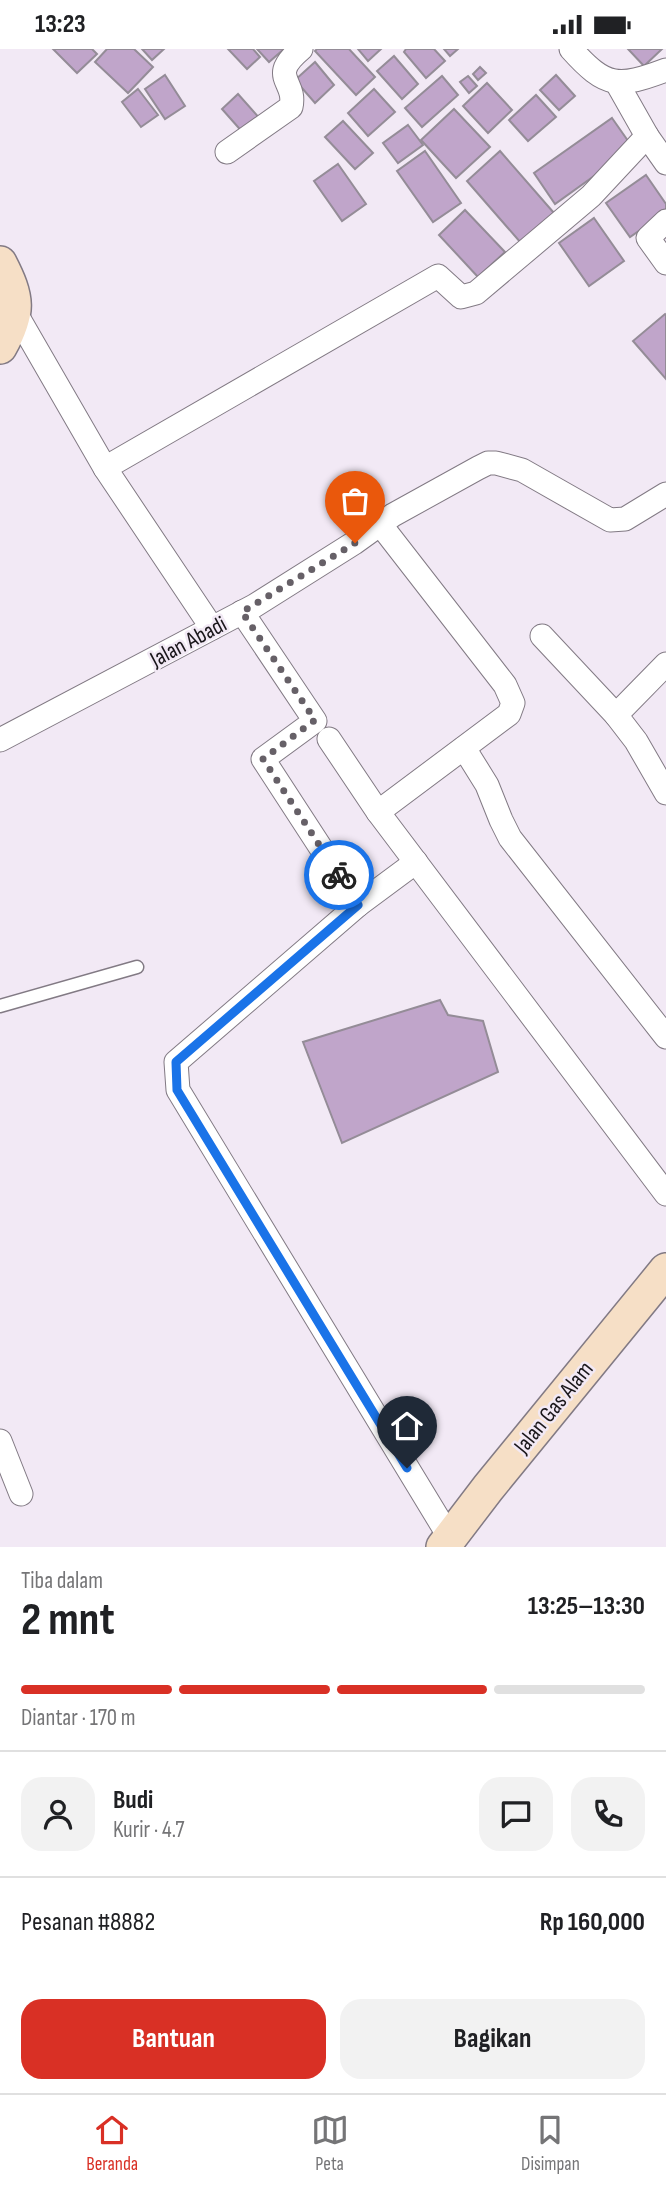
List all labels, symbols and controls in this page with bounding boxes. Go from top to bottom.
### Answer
text: 13:23 [35,9,86,40]
pin [325,471,385,543]
icon: bag [336,482,374,520]
street label: Jalan Abadi [145,610,232,674]
courier [304,840,374,910]
icon: bike [320,856,358,894]
street label: Jalan Gas Alam [508,1356,599,1460]
pin [377,1396,437,1468]
icon: home [388,1407,426,1445]
text: Tiba dalam [21,1567,103,1595]
text: 13:25–13:30 [528,1591,645,1622]
text: 2 mnt [21,1593,115,1648]
text: Diantar · 170 m [21,1704,136,1732]
button: person [21,1777,95,1851]
button: chat [479,1777,553,1851]
button: phone [571,1777,645,1851]
text: Budi [113,1785,153,1816]
text: Kurir · 4.7 [113,1816,185,1844]
text: Pesanan #8882 [21,1907,155,1938]
text: Rp 160,000 [540,1907,645,1938]
button: Bantuan [21,1999,326,2079]
button: Bagikan [340,1999,645,2079]
tab: Beranda [86,2111,138,2176]
tab: Peta [311,2111,349,2176]
tab: Disimpan [521,2111,580,2176]

